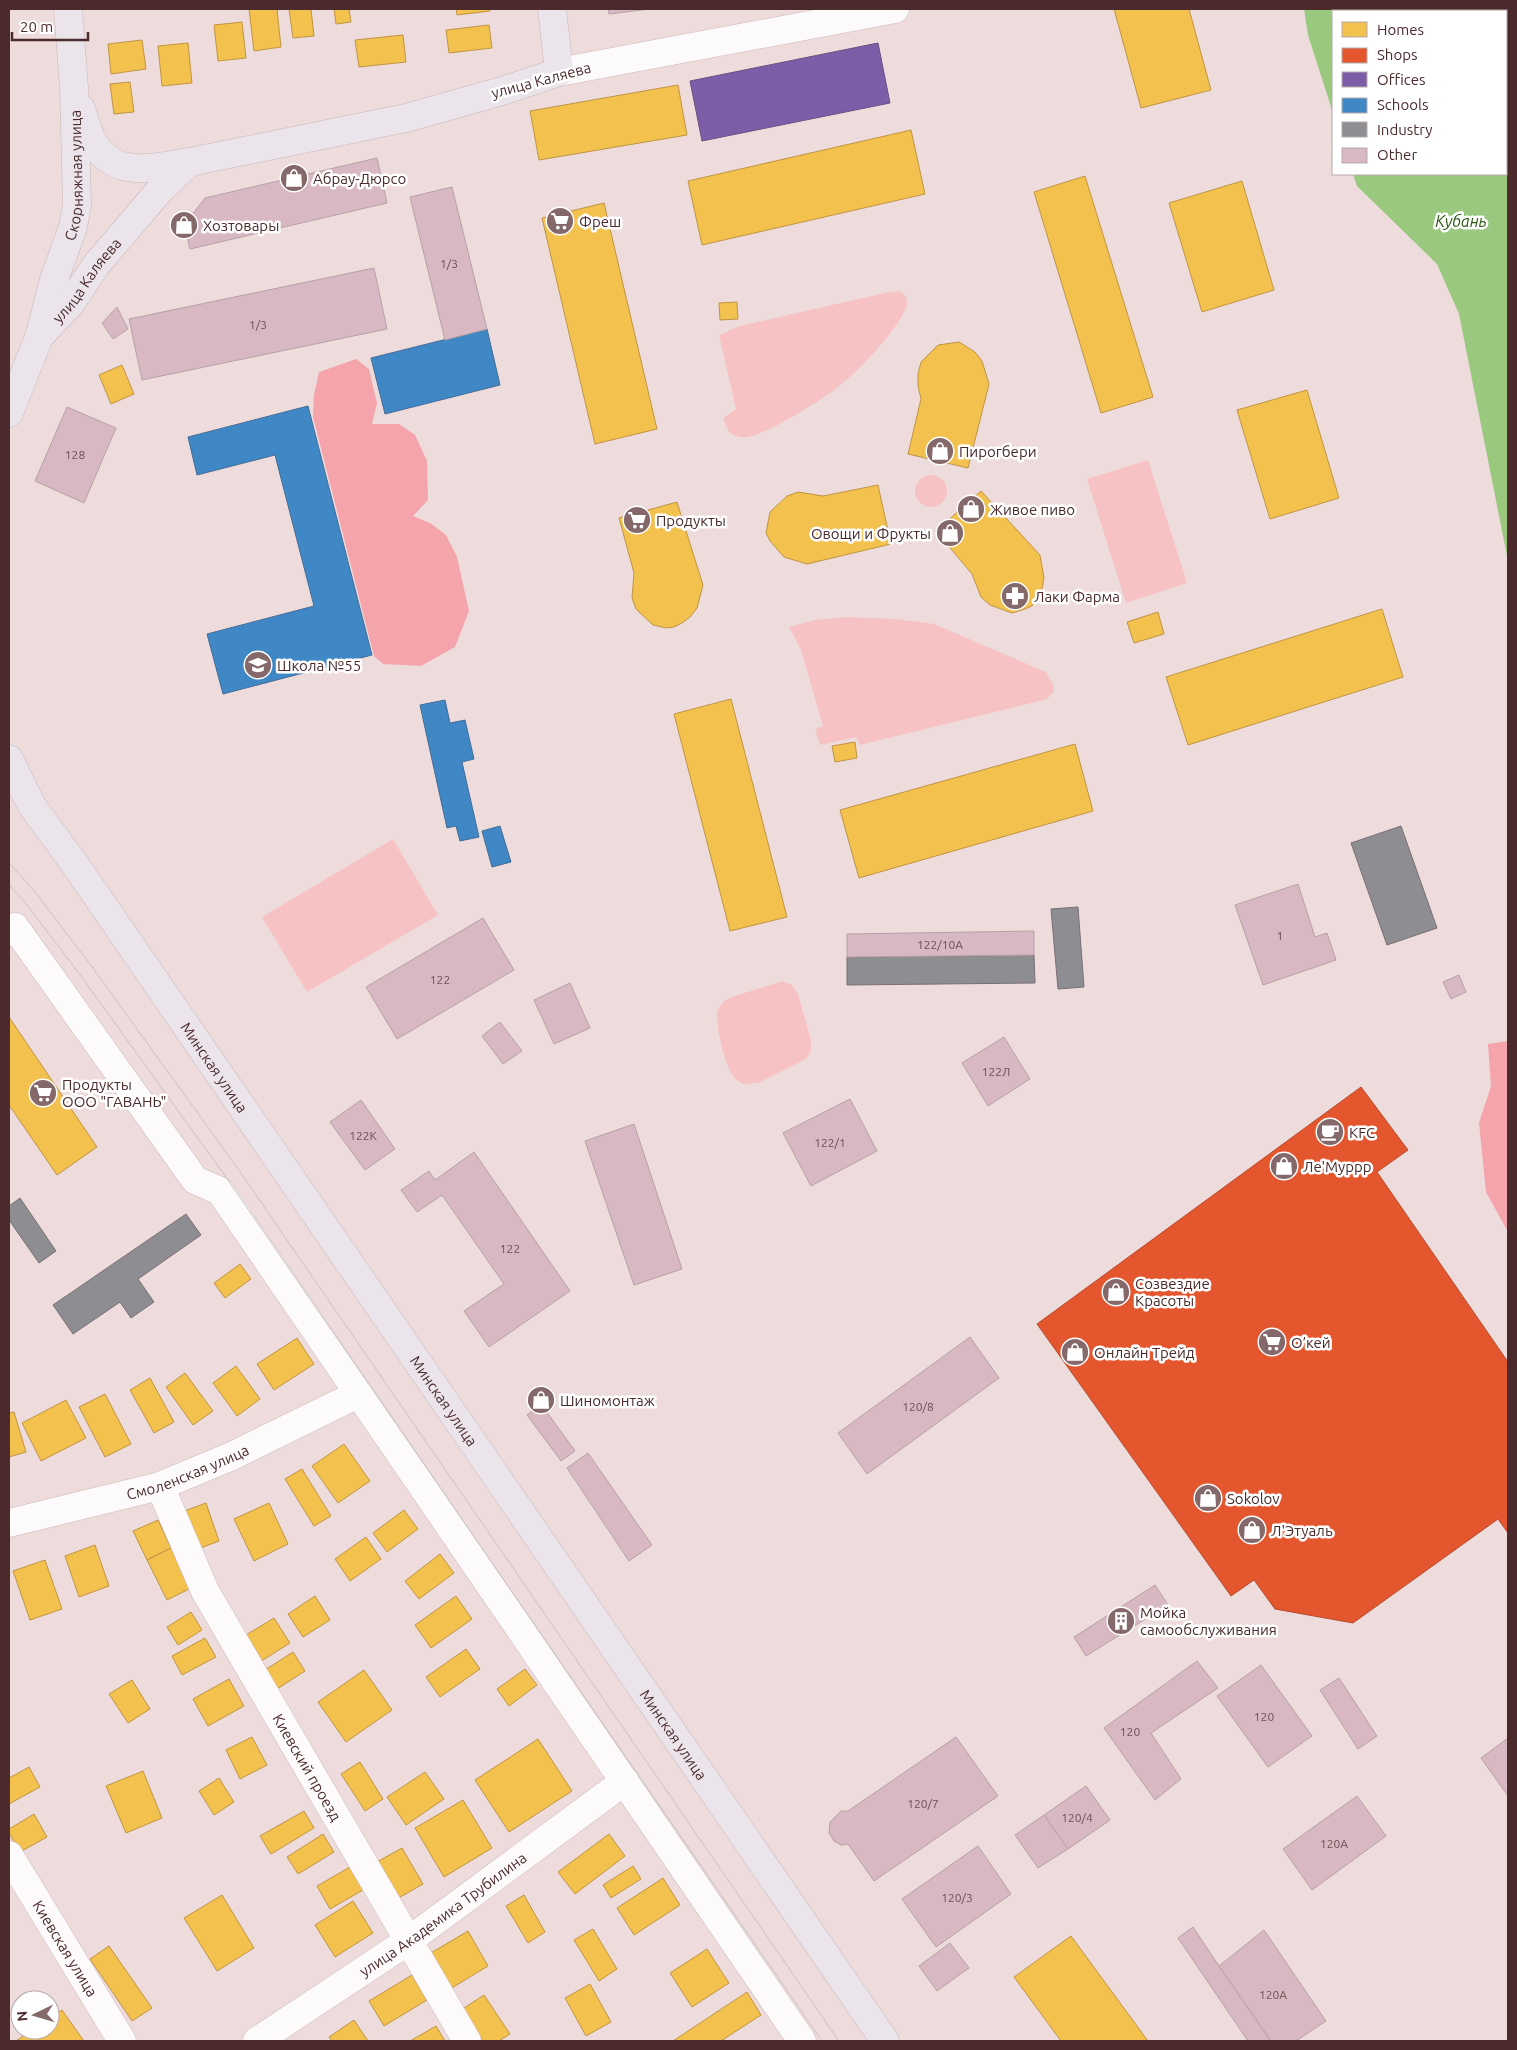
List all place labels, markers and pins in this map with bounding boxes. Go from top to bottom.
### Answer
shop icon: Абрау-Дюрсо [279,163,309,193]
place label: Абрау-Дюрсо [313,170,406,187]
supermarket icon: Фреш [545,206,575,236]
shop icon: Хозтовары [169,210,199,240]
place label: Фреш [579,213,621,230]
place label: Хозтовары [203,217,279,234]
shop icon: Пирогбери [925,436,955,466]
place label: Пирогбери [959,443,1037,460]
shop icon: Живое пиво [956,494,986,524]
place label: Живое пиво [990,501,1075,518]
supermarket icon: Продукты [622,505,652,535]
place label: Продукты [656,512,726,529]
shop icon: Овощи и Фрукты [935,518,965,548]
place label: Овощи и Фрукты [811,525,931,542]
pharmacy icon: Лаки Фарма [1000,581,1030,611]
place label: Лаки Фарма [1034,588,1120,605]
school or university icon: Школа №55 [243,650,273,680]
place label: Школа №55 [277,657,361,674]
place label: Продукты ООО "ГАВАНЬ" [62,1076,166,1110]
supermarket icon: Продукты ООО "ГАВАНЬ" [28,1078,58,1108]
cafe icon: KFC [1315,1117,1345,1147]
place label: KFC [1349,1124,1375,1141]
shop icon: Ле'Муррр [1269,1151,1299,1181]
place label: Ле'Муррр [1303,1158,1372,1175]
place label: Созвездие Красоты [1135,1275,1210,1309]
shop icon: Созвездие Красоты [1101,1277,1131,1307]
supermarket icon: О’кей [1257,1327,1287,1357]
place label: О’кей [1291,1334,1331,1351]
shop icon: Онлайн Трейд [1060,1337,1090,1367]
place label: Онлайн Трейд [1094,1344,1195,1361]
shop icon: Шиномонтаж [526,1385,556,1415]
place label: Шиномонтаж [560,1392,655,1409]
shop icon: Sokolov [1193,1483,1223,1513]
place label: Sokolov [1227,1490,1280,1507]
shop icon: Л'Этуаль [1237,1515,1267,1545]
place label: Л'Этуаль [1271,1522,1333,1539]
place label: Мойка самообслуживания [1140,1604,1277,1638]
building icon: Мойка самообслуживания [1106,1606,1136,1636]

